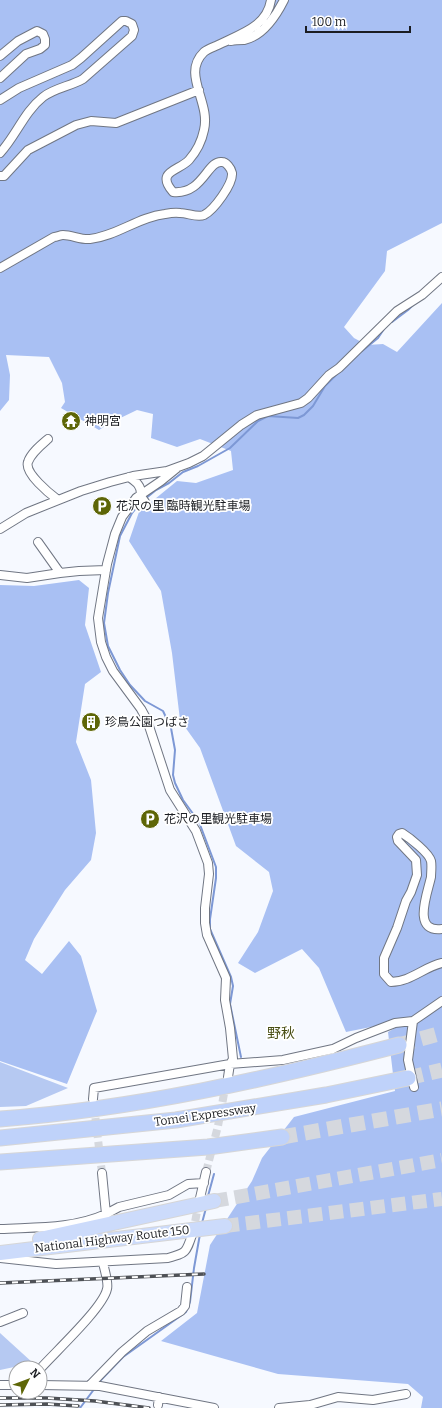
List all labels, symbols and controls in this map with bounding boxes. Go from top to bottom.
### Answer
scale bar [306,8,410,34]
text: 100 m [312,15,347,29]
temple icon: 神明宮 [60,410,82,432]
place label: 神明宮 [85,414,121,428]
parking icon: 花沢の里 臨時観光駐車場 [91,495,113,517]
place label: 花沢の里 臨時観光駐車場 [116,499,250,513]
building icon: 珍鳥公園つばさ [80,711,102,733]
place label: 珍鳥公園つばさ [105,715,189,729]
parking icon: 花沢の里観光駐車場 [139,808,161,830]
place label: 花沢の里観光駐車場 [164,812,272,826]
district label: 野秋 [267,1025,295,1042]
street label: Tomei Expressway [153,1101,258,1129]
street label: National Highway Route 150 [34,1223,190,1255]
north arrow [8,1360,48,1400]
text: N [27,1366,43,1382]

